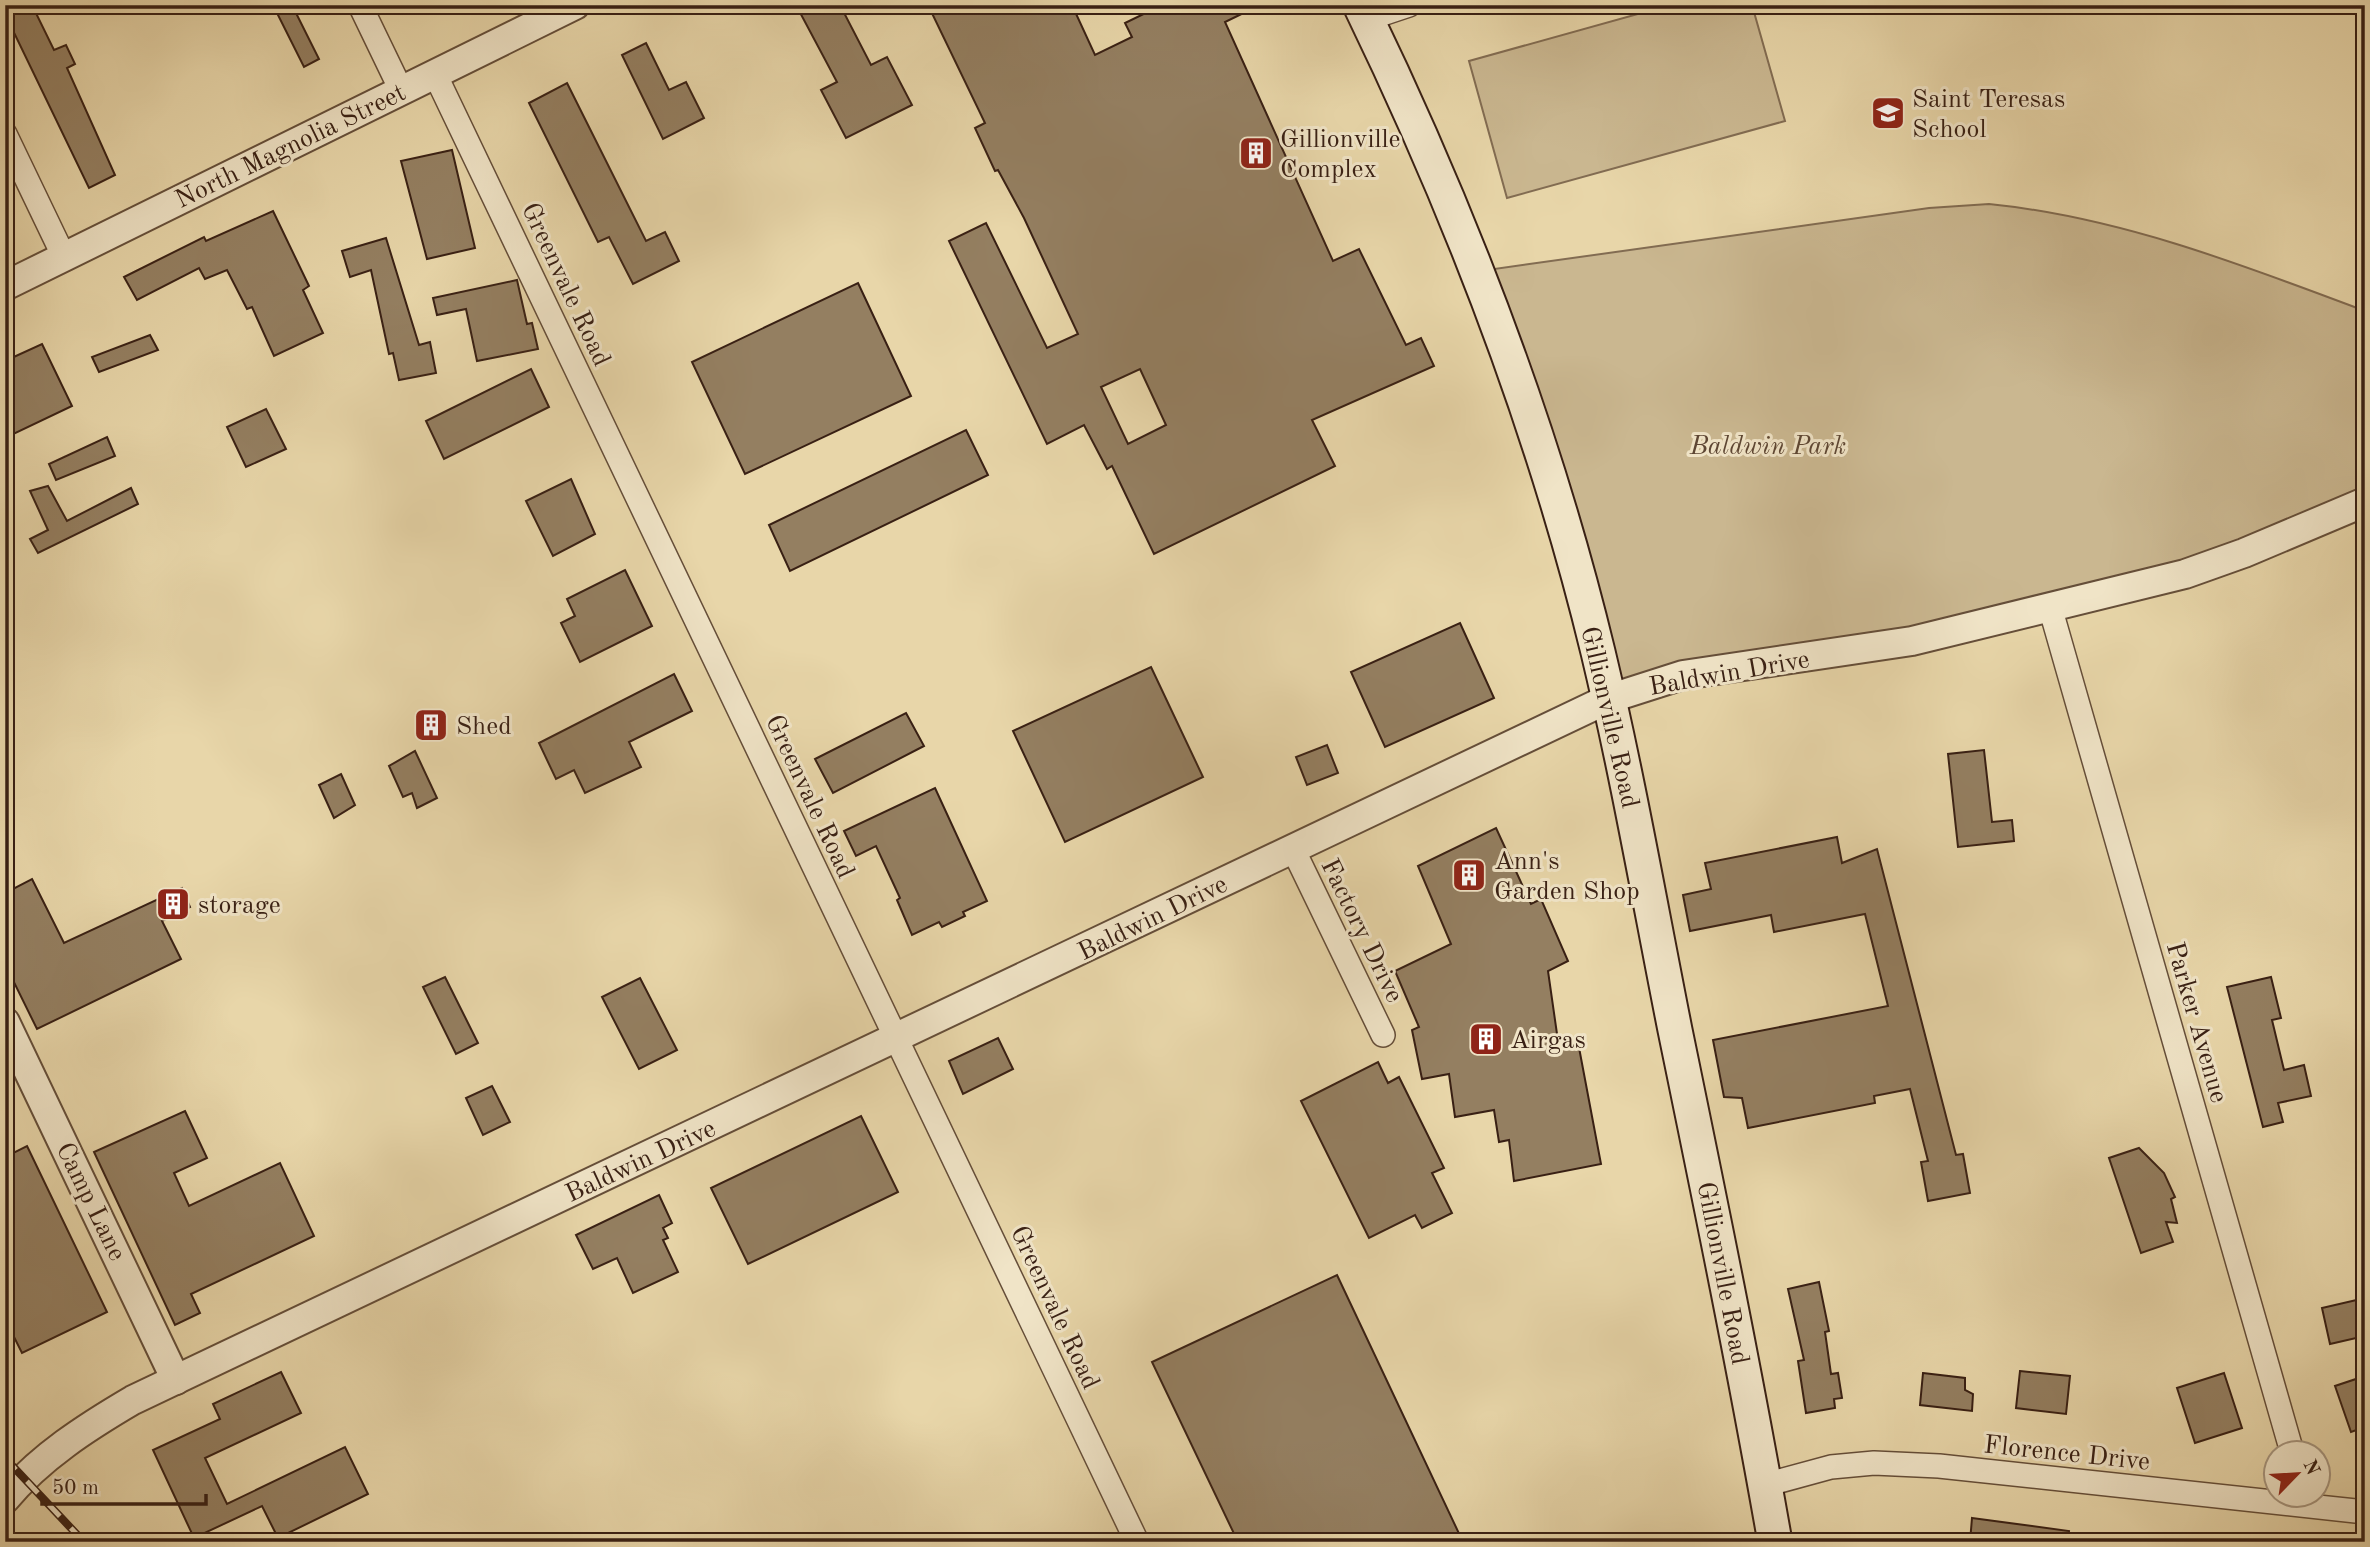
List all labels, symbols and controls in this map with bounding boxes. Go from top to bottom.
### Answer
street label: North Magnolia Street [172,80,410,214]
place label: Saint Teresas School [1912,87,2065,143]
school or university icon: Saint Teresas School [1869,94,1907,132]
place label: Gillionville Complex [1280,127,1401,183]
building icon: Gillionville Complex [1237,134,1275,172]
street label: Greenvale Road [516,199,614,371]
park label: Baldwin Park [1689,434,1846,460]
street label: Gillionville Road [1575,624,1643,811]
street label: Baldwin Drive [1647,647,1812,701]
building icon: Shed [412,706,450,744]
street label: Greenvale Road [760,711,858,883]
place label: Shed [456,714,512,740]
place label: Ann's Garden Shop [1494,849,1640,905]
street label: Factory Drive [1315,855,1407,1007]
building icon: Ann's Garden Shop [1450,856,1488,894]
street label: Baldwin Drive [1074,872,1232,966]
building icon: storage [154,885,192,923]
place label: storage [198,893,281,919]
street label: Parker Avenue [2161,939,2231,1106]
building icon: Airgas [1467,1020,1505,1058]
place label: Airgas [1510,1028,1586,1054]
street label: Baldwin Drive [562,1116,720,1208]
street label: Camp Lane [50,1139,130,1265]
street label: Gillionville Road [1692,1180,1753,1367]
street label: Greenvale Road [1005,1222,1103,1394]
street label: Florence Drive [1982,1432,2151,1476]
north arrow [2262,1438,2332,1508]
text: N [2298,1457,2322,1479]
scale bar [42,1463,206,1507]
text: 50 m [52,1478,99,1499]

